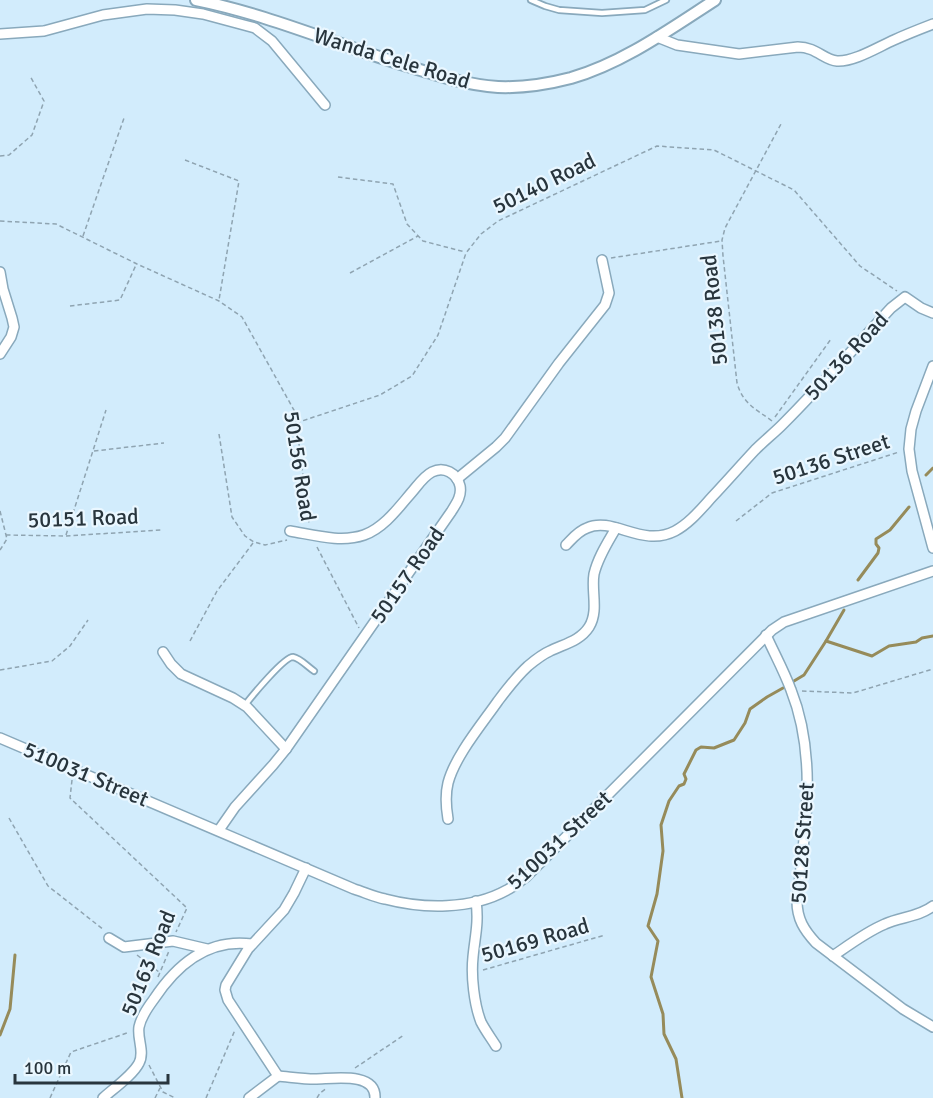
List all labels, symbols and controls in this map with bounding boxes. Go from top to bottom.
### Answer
street label: Wanda Cele Road [311,21,473,95]
street label: 50140 Road [488,146,600,220]
street label: 50138 Road [695,253,733,367]
street label: 50136 Road [798,306,894,406]
street label: 50156 Road [278,409,322,523]
street label: 50136 Street [769,427,893,491]
street label: 50151 Road [27,503,139,533]
street label: 50157 Road [364,522,450,628]
street label: 510031 Street [19,736,153,813]
street label: 50128 Street [784,781,820,905]
street label: 510031 Street [501,784,617,895]
street label: 50163 Road [115,906,181,1020]
street label: 50169 Road [478,912,592,968]
scale bar [15,1047,168,1085]
text: 100 m [24,1057,71,1079]

